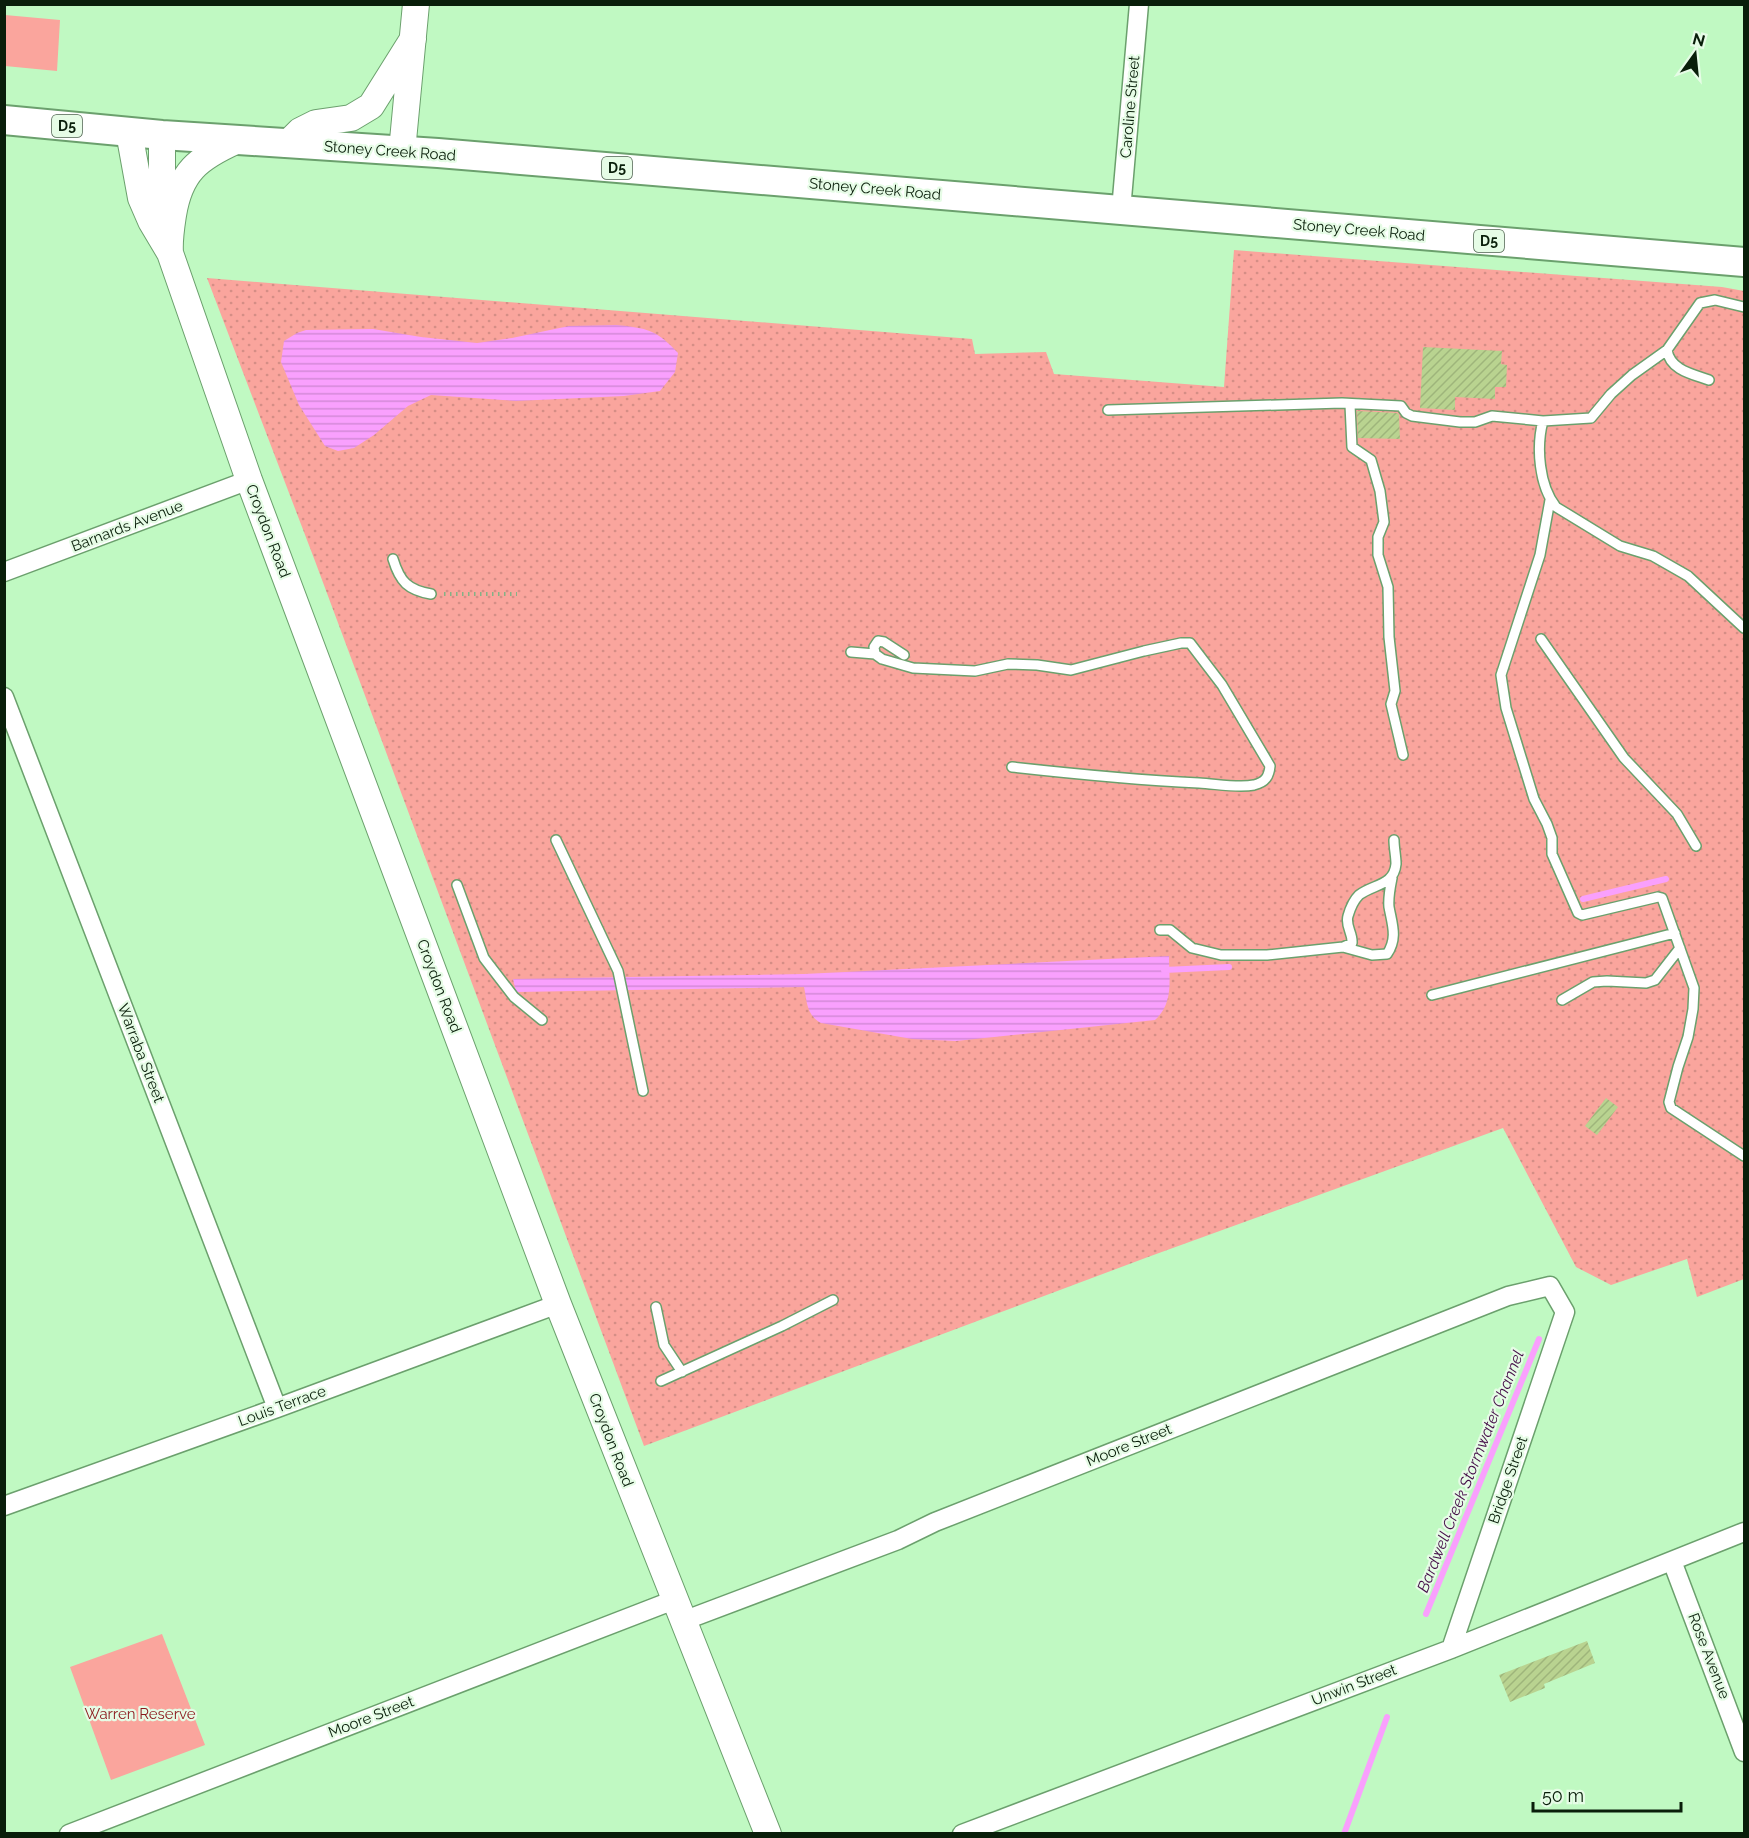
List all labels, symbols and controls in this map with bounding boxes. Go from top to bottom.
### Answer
north arrow [1665,24,1725,84]
text: N [1690,29,1707,51]
street label: Caroline Street [1117,55,1143,159]
road number: D5 [52,115,82,137]
street label: Stoney Creek Road [323,137,457,165]
road number: D5 [602,157,632,179]
street label: Stoney Creek Road [808,174,942,204]
street label: Stoney Creek Road [1292,215,1426,245]
road number: D5 [1474,230,1504,252]
street label: Croydon Road [242,482,294,580]
street label: Barnards Avenue [69,496,185,556]
street label: Croydon Road [413,937,465,1035]
street label: Warraba Street [114,1001,168,1105]
water label: Bardwell Creek Stormwater Channel [1413,1347,1528,1595]
street label: Louis Terrace [236,1382,329,1430]
street label: Croydon Road [585,1391,637,1489]
street label: Moore Street [1084,1420,1174,1470]
street label: Bridge Street [1485,1434,1531,1526]
street label: Rose Avenue [1684,1611,1734,1702]
street label: Unwin Street [1309,1661,1399,1709]
street label: Moore Street [326,1692,416,1742]
park label: Warren Reserve [85,1705,196,1723]
scale bar [1533,1775,1682,1813]
text: 50 m [1542,1785,1584,1806]

